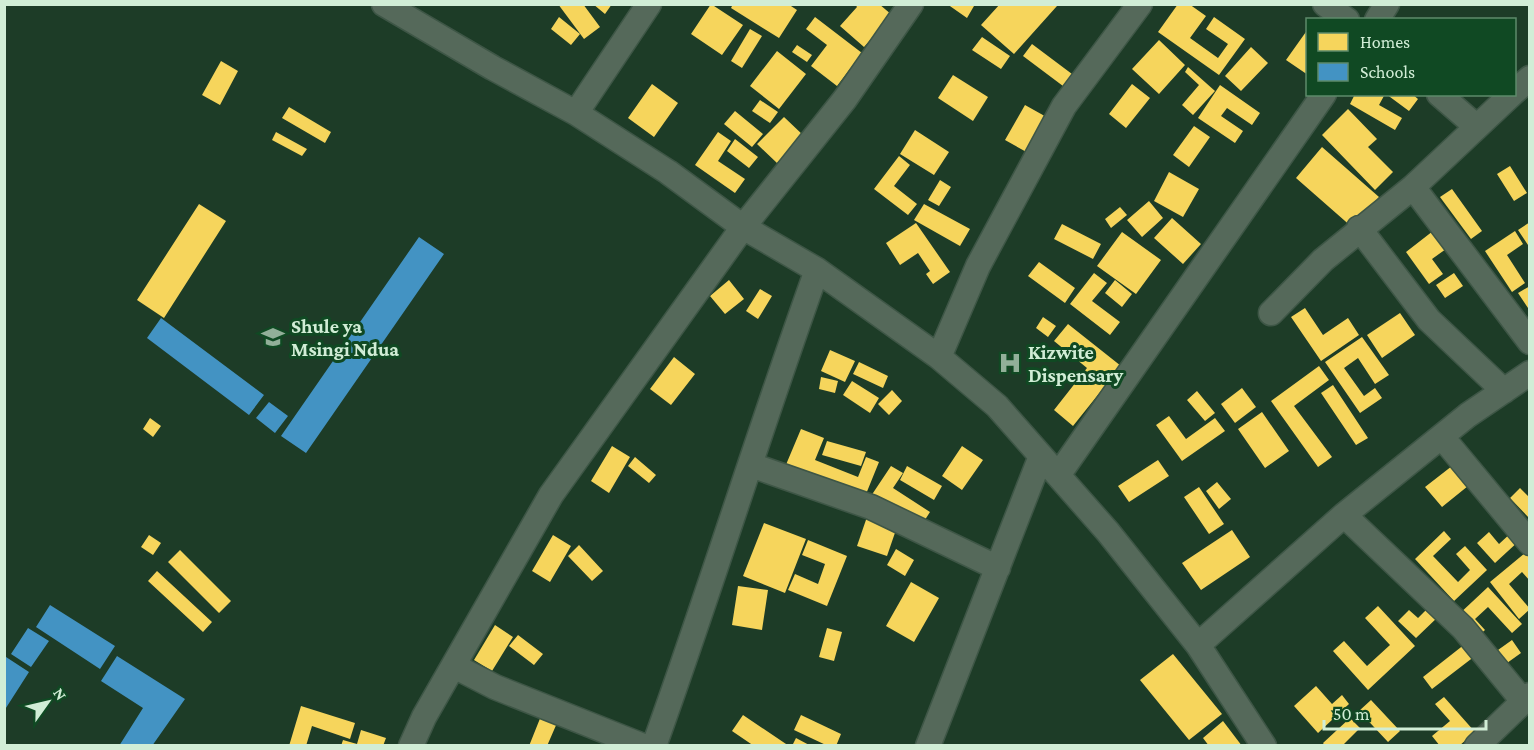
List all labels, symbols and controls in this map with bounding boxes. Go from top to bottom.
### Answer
legend [1306,18,1516,96]
text: Homes [1360,32,1410,52]
text: Schools [1360,62,1415,82]
place label: Shule ya Msingi Ndua [291,315,399,360]
school or university icon: Shule ya Msingi Ndua [260,324,286,350]
place label: Kizwite Dispensary [1028,341,1124,386]
hospital icon: Kizwite Dispensary [997,350,1023,376]
north arrow [18,672,78,732]
text: N [50,685,70,703]
scale bar [1324,693,1486,731]
text: 50 m [1333,704,1370,724]

